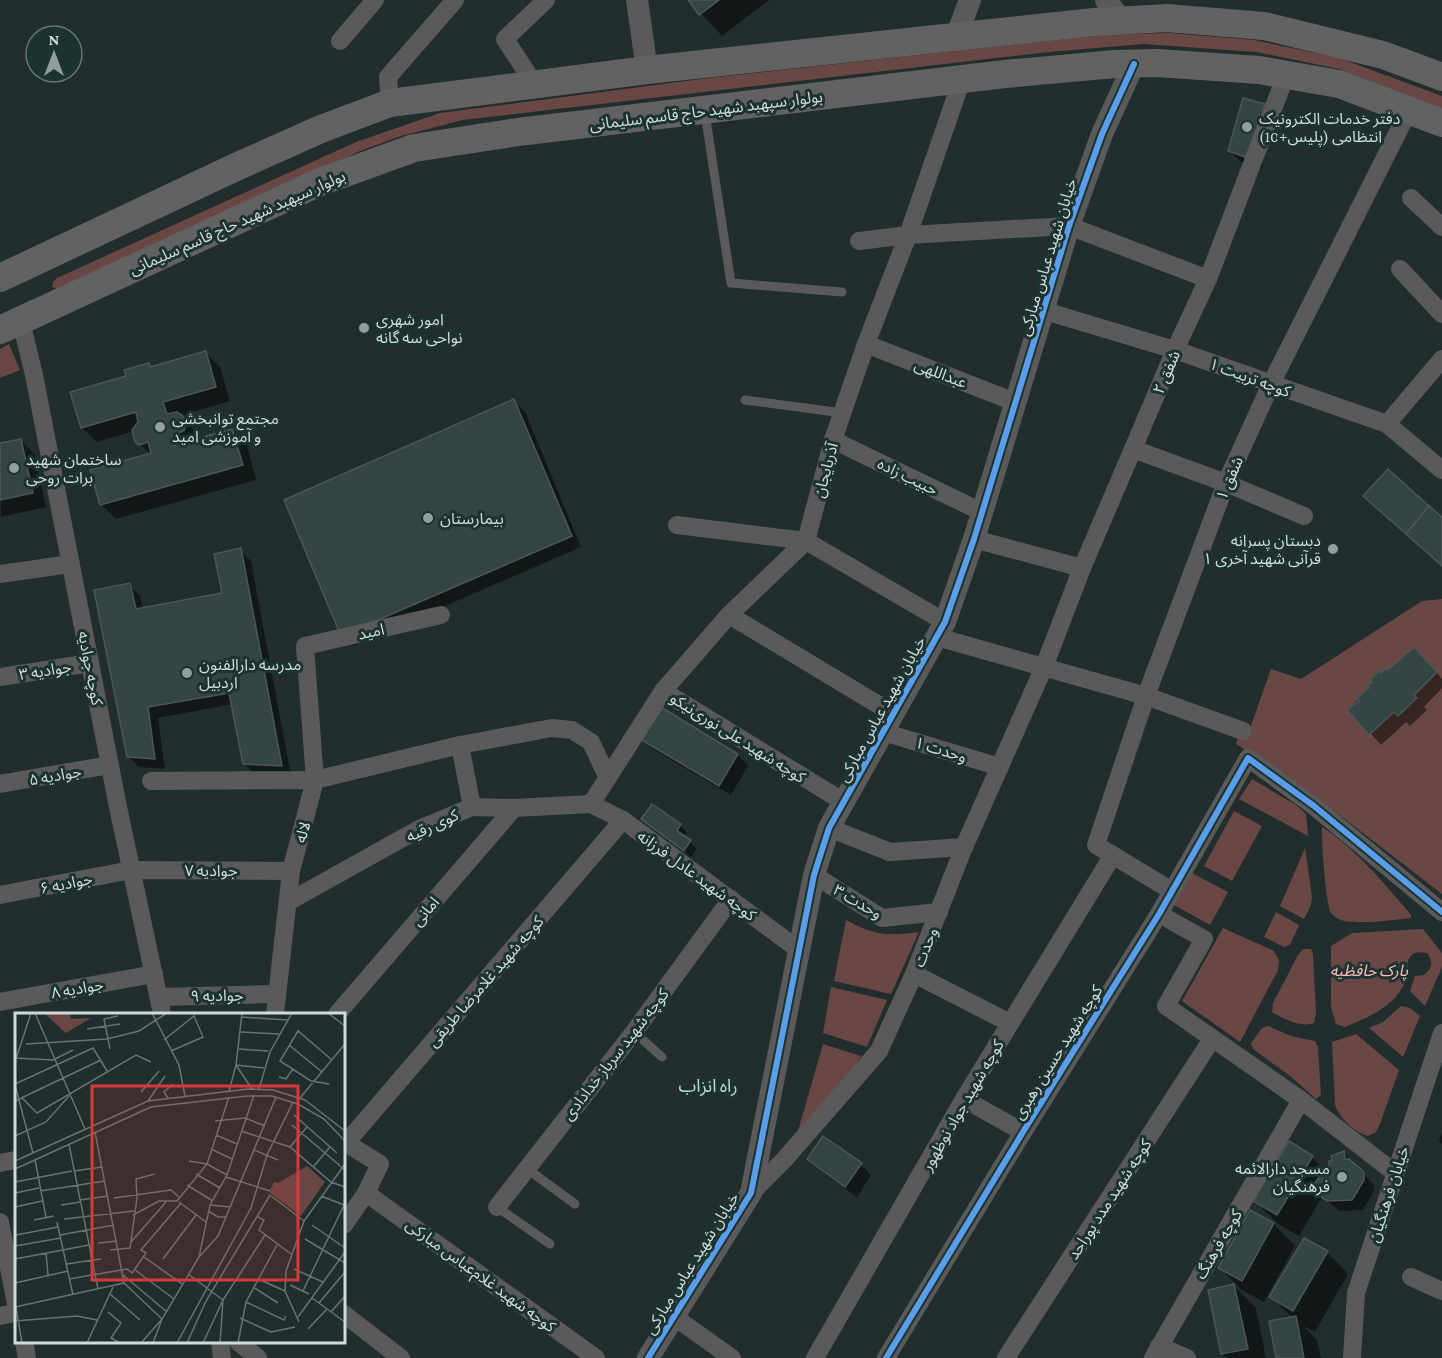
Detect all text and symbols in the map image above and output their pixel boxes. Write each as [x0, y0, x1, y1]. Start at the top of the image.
north arrow [24, 24, 84, 84]
text: N [49, 31, 60, 48]
street label: بولوار سپهبد شهید حاج قاسم سلیمانی [588, 88, 824, 137]
place label: دفتر خدمات الکترونیک انتظامی (پلیس+10) [1259, 110, 1400, 147]
marker: دفتر خدمات الکترونیک انتظامی (پلیس+10) [1240, 120, 1254, 134]
street label: بولوار سپهبد شهید حاج قاسم سلیمانی [126, 167, 350, 282]
street label: خیابان شهید عباس مبارکی [1015, 176, 1081, 338]
place label: امور شهری نواحی سه گانه [376, 311, 463, 347]
marker: امور شهری نواحی سه گانه [357, 321, 371, 335]
street label: شفق ۲ [1150, 348, 1185, 397]
street label: کوچه تربیت ۱ [1206, 355, 1293, 402]
street label: عبداللهی [912, 356, 969, 392]
place label: مجتمع توانبخشی و آموزشی امید [172, 410, 279, 446]
marker: مجتمع توانبخشی و آموزشی امید [153, 420, 167, 434]
street label: آذربایجان [810, 439, 842, 500]
place label: ساختمان شهید برات روحی [26, 451, 122, 487]
street label: شفق ۱ [1213, 454, 1248, 503]
street label: حبیب زاده [875, 455, 941, 499]
marker: ساختمان شهید برات روحی [7, 461, 21, 475]
place label: بیمارستان [440, 510, 504, 528]
marker: بیمارستان [421, 511, 435, 525]
place label: دبستان پسرانه قرآنی شهید آخری ۱ [1203, 532, 1321, 568]
marker: دبستان پسرانه قرآنی شهید آخری ۱ [1326, 542, 1340, 556]
street label: امید [356, 620, 386, 643]
street label: کوچه جوادیه [73, 630, 106, 707]
street label: خیابان شهید عباس مبارکی [834, 633, 929, 785]
place label: مدرسه دارالفنون اردبیل [199, 656, 301, 692]
street label: جوادیه ۳ [18, 658, 73, 684]
marker: مدرسه دارالفنون اردبیل [180, 666, 194, 680]
street label: کوچه شهید علی نوری‌نیکو [666, 689, 809, 788]
street label: وحدت ۱ [913, 734, 969, 766]
street label: جوادیه ۵ [27, 763, 83, 789]
street label: کوی رقیه [403, 806, 462, 846]
street label: لاله [292, 820, 313, 845]
street label: کوچه شهید عادل فرزانه [633, 827, 759, 926]
street label: جوادیه ۷ [184, 862, 238, 880]
street label: جوادیه ۶ [38, 870, 94, 898]
street label: وحدت ۳ [830, 881, 885, 923]
street label: امانی [408, 893, 443, 930]
street label: کوچه شهید غلامرضا طریقی [424, 912, 549, 1052]
street label: وحدت [910, 925, 942, 970]
park label: پارک حافظیه [1330, 962, 1408, 981]
street label: جوادیه ۸ [49, 976, 105, 1002]
street label: کوچه شهید حسین رهبری [1009, 982, 1108, 1123]
street label: کوچه شهید سرباز خدادادی [559, 985, 674, 1125]
street label: جوادیه ۹ [190, 987, 244, 1005]
inset map [15, 1013, 345, 1343]
street label: کوچه شهید جواد نوظهور [918, 1037, 1009, 1176]
district label: راه انزاب [678, 1076, 738, 1097]
street label: کوچه شهید مدد پوراحد [1064, 1136, 1157, 1264]
street label: خیابان فرهنگیان [1365, 1144, 1413, 1245]
place label: مسجد دارالائمه فرهنگیان [1235, 1160, 1330, 1196]
marker: مسجد دارالائمه فرهنگیان [1335, 1170, 1349, 1184]
street label: خیابان شهید عباس مبارکی [641, 1189, 743, 1338]
street label: کوچه فرهنگ [1192, 1206, 1247, 1283]
street label: کوچه شهید غلام‌عباس مبارکی [400, 1215, 559, 1339]

